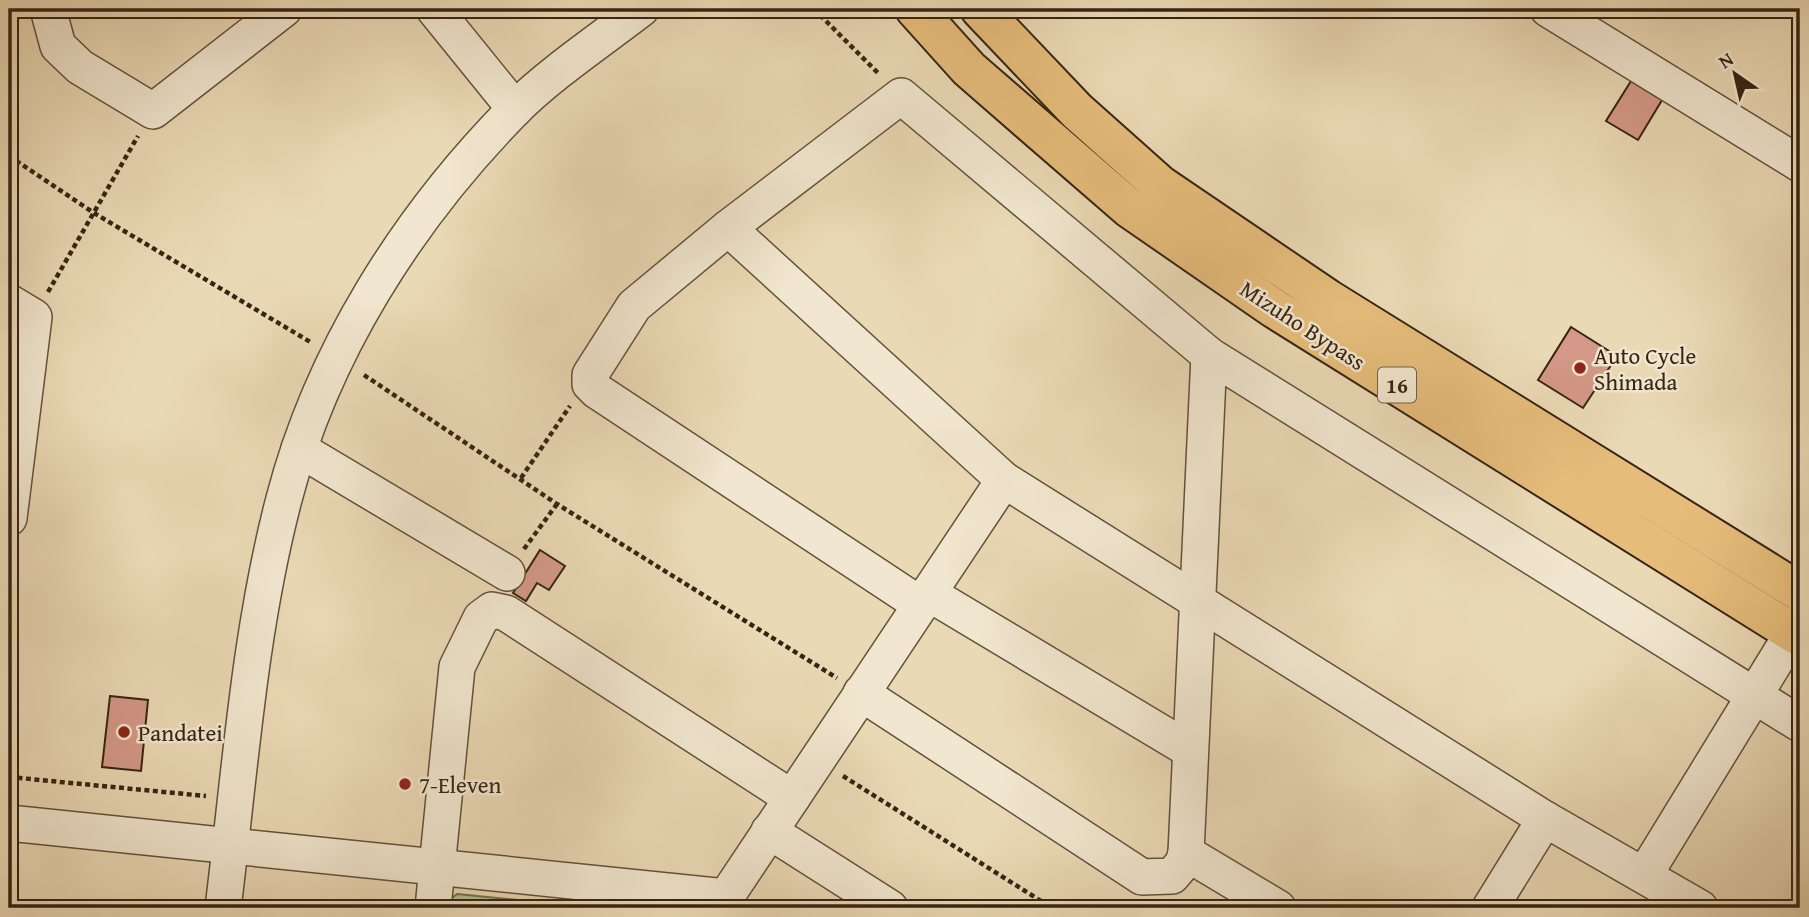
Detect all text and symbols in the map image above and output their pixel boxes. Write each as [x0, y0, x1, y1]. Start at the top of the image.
north arrow [1700, 38, 1770, 108]
text: N [1712, 45, 1739, 75]
street label: Mizuho Bypass [1234, 272, 1372, 378]
place label: Auto Cycle Shimada [1594, 339, 1696, 398]
marker: Auto Cycle Shimada [1572, 360, 1588, 376]
road number: 16 [1378, 368, 1416, 402]
place label: Pandatei [138, 716, 223, 749]
marker: Pandatei [116, 724, 132, 740]
place label: 7-Eleven [419, 768, 502, 801]
marker: 7-Eleven [397, 776, 413, 792]

